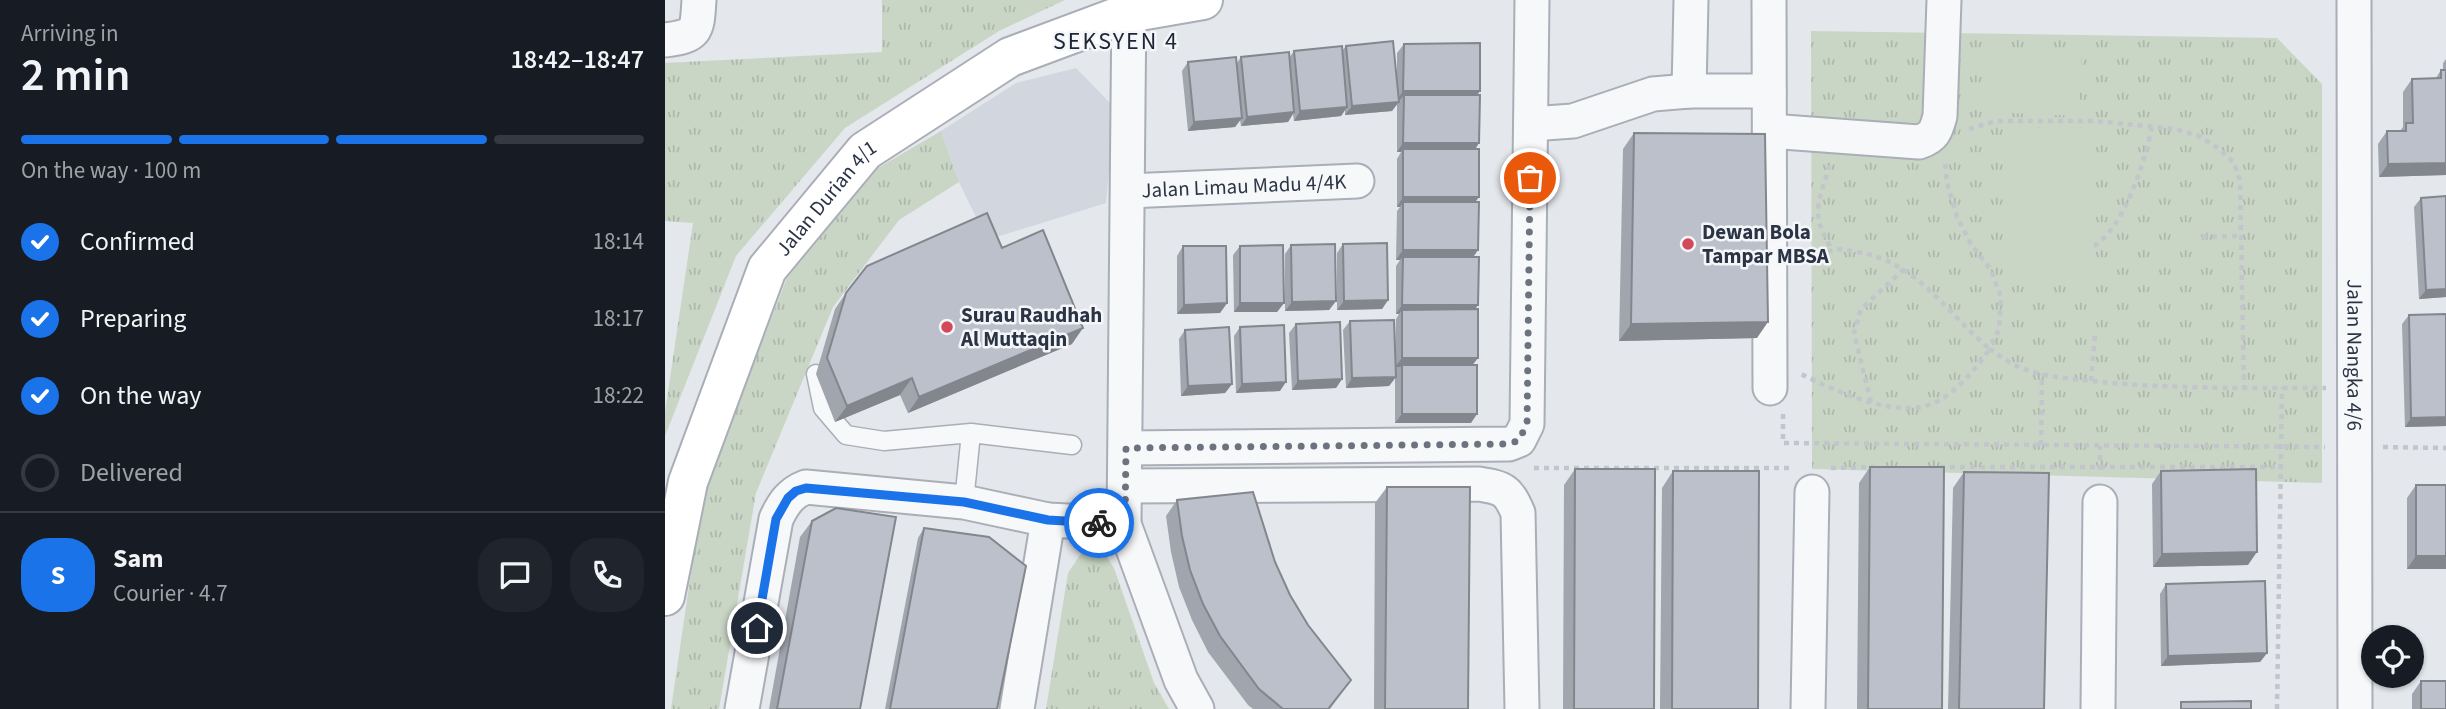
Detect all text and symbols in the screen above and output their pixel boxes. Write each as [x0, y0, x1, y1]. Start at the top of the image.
text: Arriving in [21, 17, 119, 50]
district label: SEKSYEN 4 [1053, 24, 1179, 59]
text: 18:42–18:47 [511, 41, 644, 78]
text: 2 min [21, 43, 130, 108]
street label: Jalan Durian 4/1 [769, 132, 882, 263]
pin [1500, 148, 1560, 208]
text: On the way · 100 m [21, 154, 201, 187]
icon: bag [1511, 159, 1549, 197]
street label: Jalan Limau Madu 4/4K [1141, 166, 1348, 205]
place label: Dewan Bola Tampar MBSA [1702, 217, 1830, 271]
icon: check [21, 223, 59, 261]
text: Confirmed [80, 223, 195, 260]
text: 18:14 [593, 225, 644, 258]
marker: Dewan Bola Tampar MBSA [1680, 236, 1696, 252]
street label: Jalan Nangka 4/6 [2339, 279, 2370, 431]
icon: check [21, 300, 59, 338]
text: Preparing [80, 300, 186, 337]
place label: Surau Raudhah Al Muttaqin [960, 300, 1102, 354]
text: 18:17 [593, 302, 644, 335]
marker: Surau Raudhah Al Muttaqin [939, 319, 955, 335]
icon: check [21, 377, 59, 415]
text: On the way [80, 377, 201, 414]
text: 18:22 [593, 379, 644, 412]
text: Delivered [80, 454, 183, 491]
courier [1064, 488, 1134, 558]
icon: bike [1080, 504, 1118, 542]
button: chat [478, 538, 552, 612]
button: phone [570, 538, 644, 612]
text: Sam [113, 540, 163, 577]
text: S [51, 557, 65, 594]
text: Courier · 4.7 [113, 577, 228, 610]
pin [727, 598, 787, 658]
icon: home [738, 609, 776, 647]
map controls [2361, 625, 2424, 688]
button: locate [2361, 625, 2424, 688]

